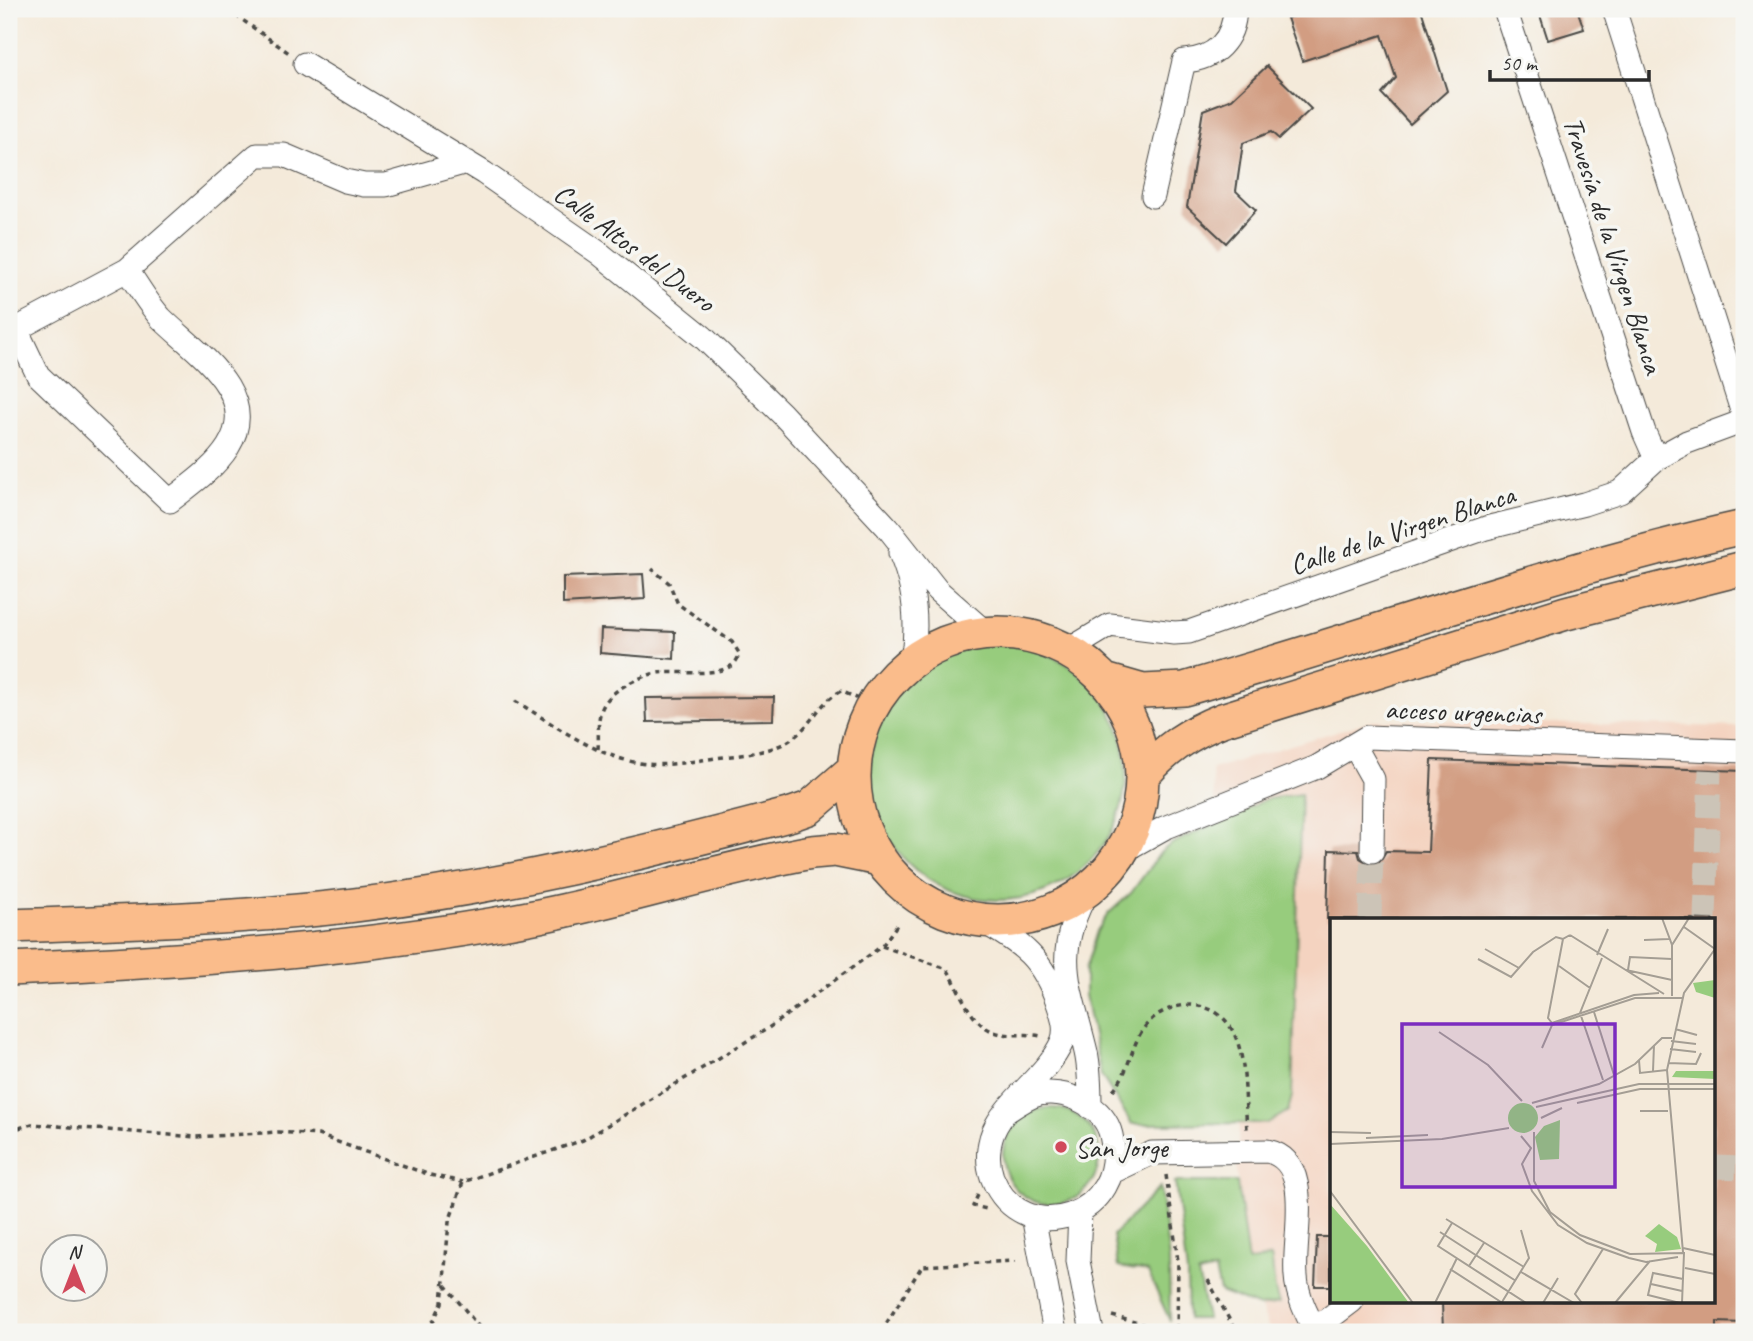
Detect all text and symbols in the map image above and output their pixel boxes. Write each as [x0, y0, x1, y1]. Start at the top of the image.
scale bar [1490, 38, 1650, 82]
text: 50 m [1501, 50, 1539, 76]
street label: Travesía de la Virgen Blanca [1556, 112, 1672, 380]
street label: Calle Altos del Duero [547, 175, 724, 321]
street label: Calle de la Virgen Blanca [1285, 476, 1521, 582]
street label: acceso urgencias [1384, 691, 1544, 732]
inset map [1330, 918, 1714, 1302]
place label: San Jorge [1075, 1130, 1169, 1165]
marker: San Jorge [1053, 1139, 1069, 1155]
north arrow [38, 1232, 108, 1302]
text: N [68, 1240, 83, 1264]

